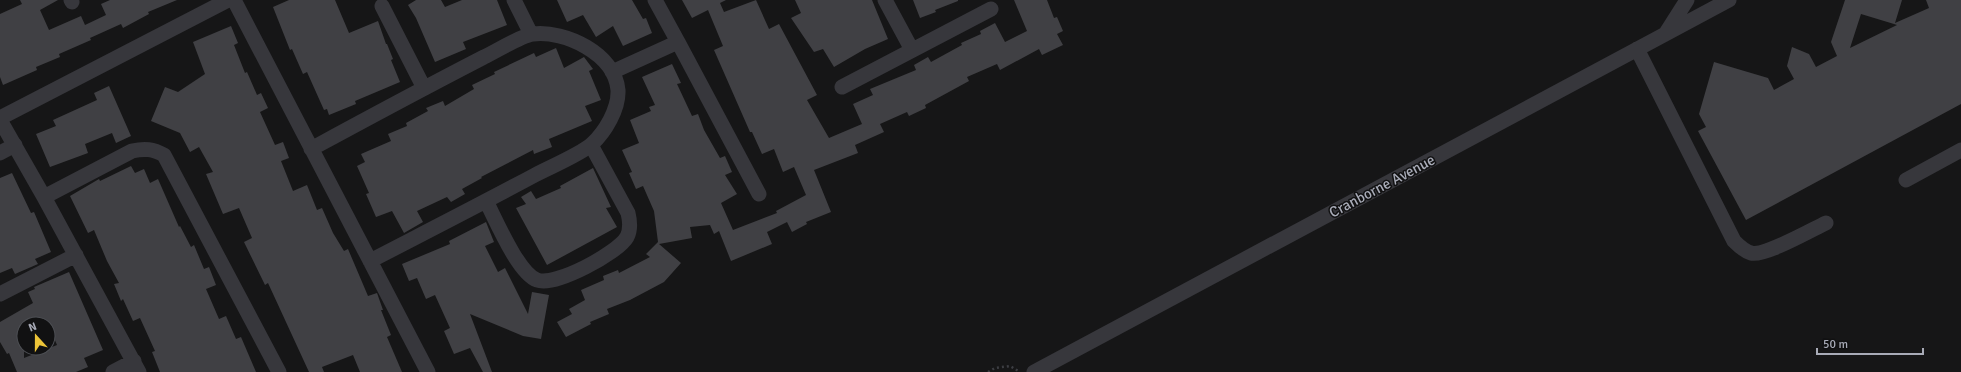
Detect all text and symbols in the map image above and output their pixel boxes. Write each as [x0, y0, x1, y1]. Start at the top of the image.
street label: Cranborne Avenue [1326, 150, 1438, 222]
north arrow [16, 316, 56, 356]
text: N [27, 320, 38, 335]
scale bar [1817, 330, 1923, 356]
text: 50 m [1823, 337, 1848, 352]

